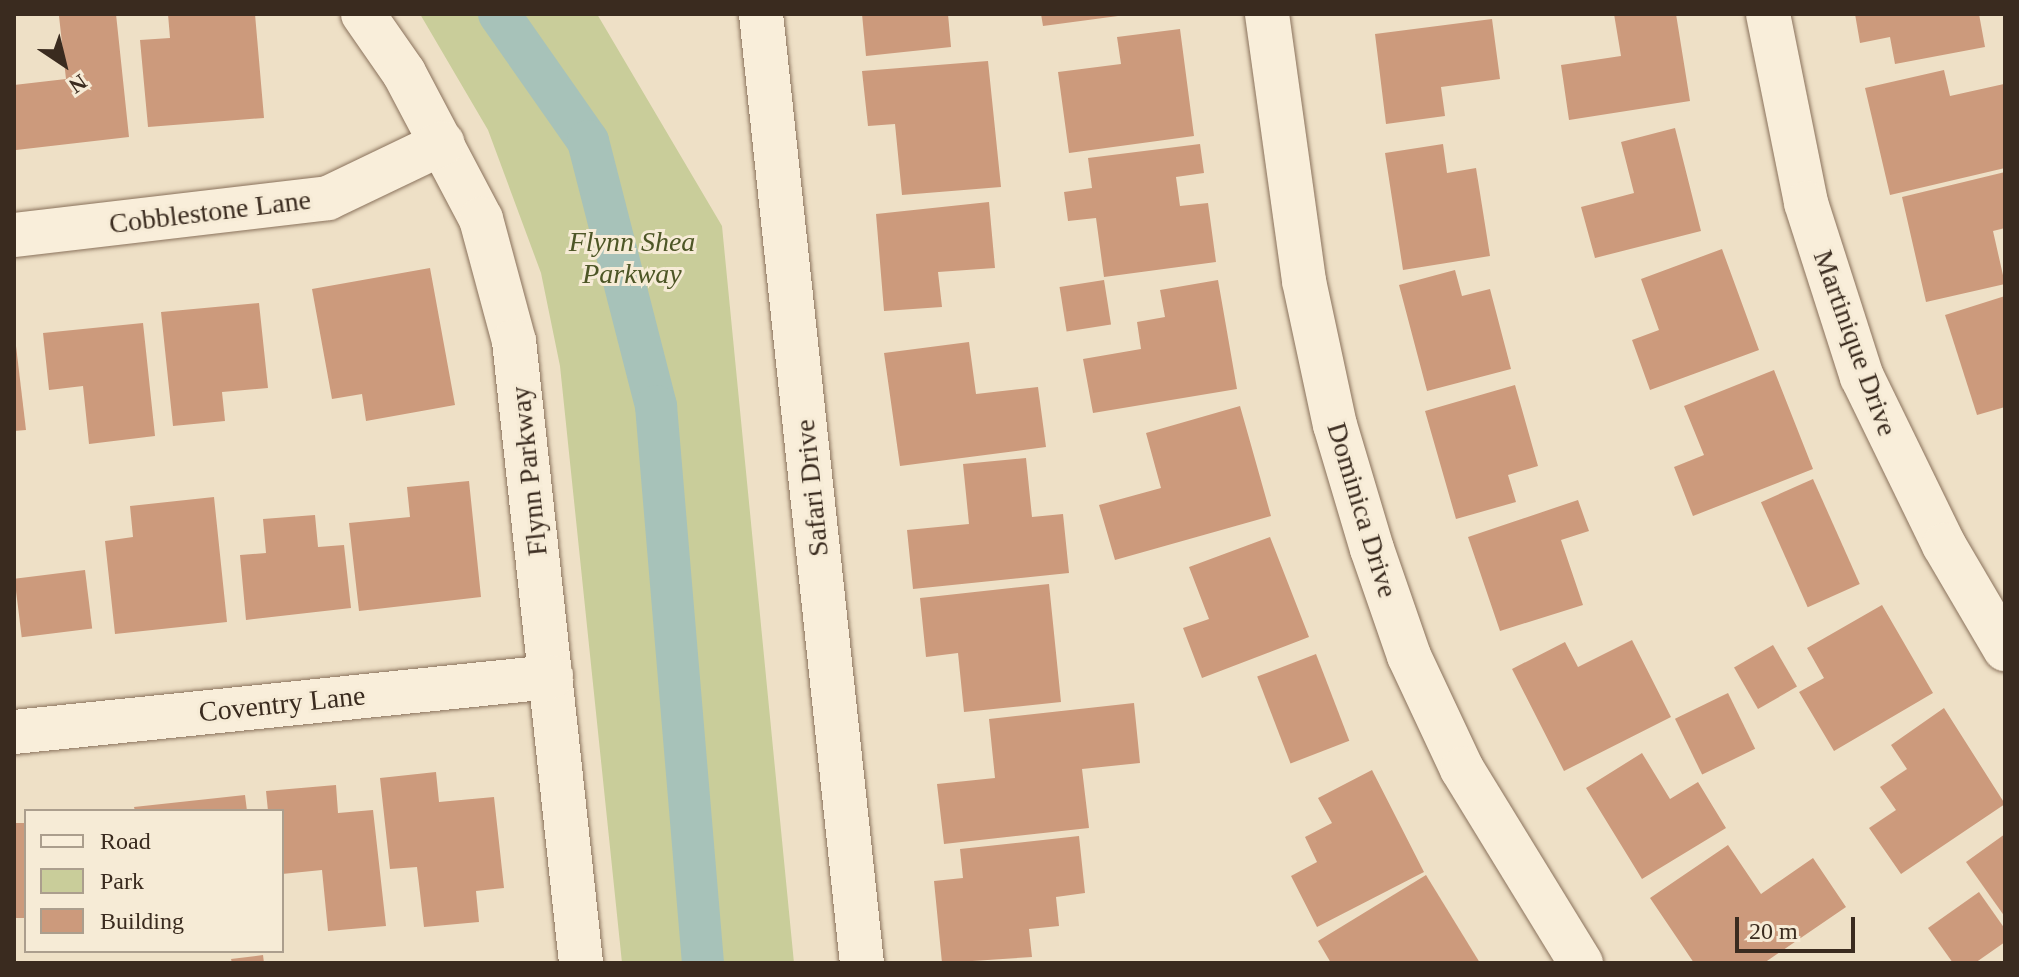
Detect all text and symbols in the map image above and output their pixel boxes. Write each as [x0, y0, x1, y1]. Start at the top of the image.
north arrow [24, 24, 104, 104]
text: N [64, 69, 92, 99]
street label: Cobblestone Lane [107, 183, 313, 241]
park label: Flynn Shea Parkway [569, 225, 695, 291]
street label: Martinique Drive [1806, 246, 1904, 440]
street label: Flynn Parkway [503, 385, 555, 557]
street label: Safari Drive [788, 418, 836, 558]
street label: Dominica Drive [1319, 418, 1405, 602]
street label: Coventry Lane [197, 679, 367, 729]
legend [24, 809, 284, 953]
text: Road [100, 828, 151, 854]
text: Park [100, 868, 144, 894]
scale bar [1739, 901, 1859, 951]
text: Building [100, 908, 184, 934]
text: 20 m [1749, 918, 1798, 944]

